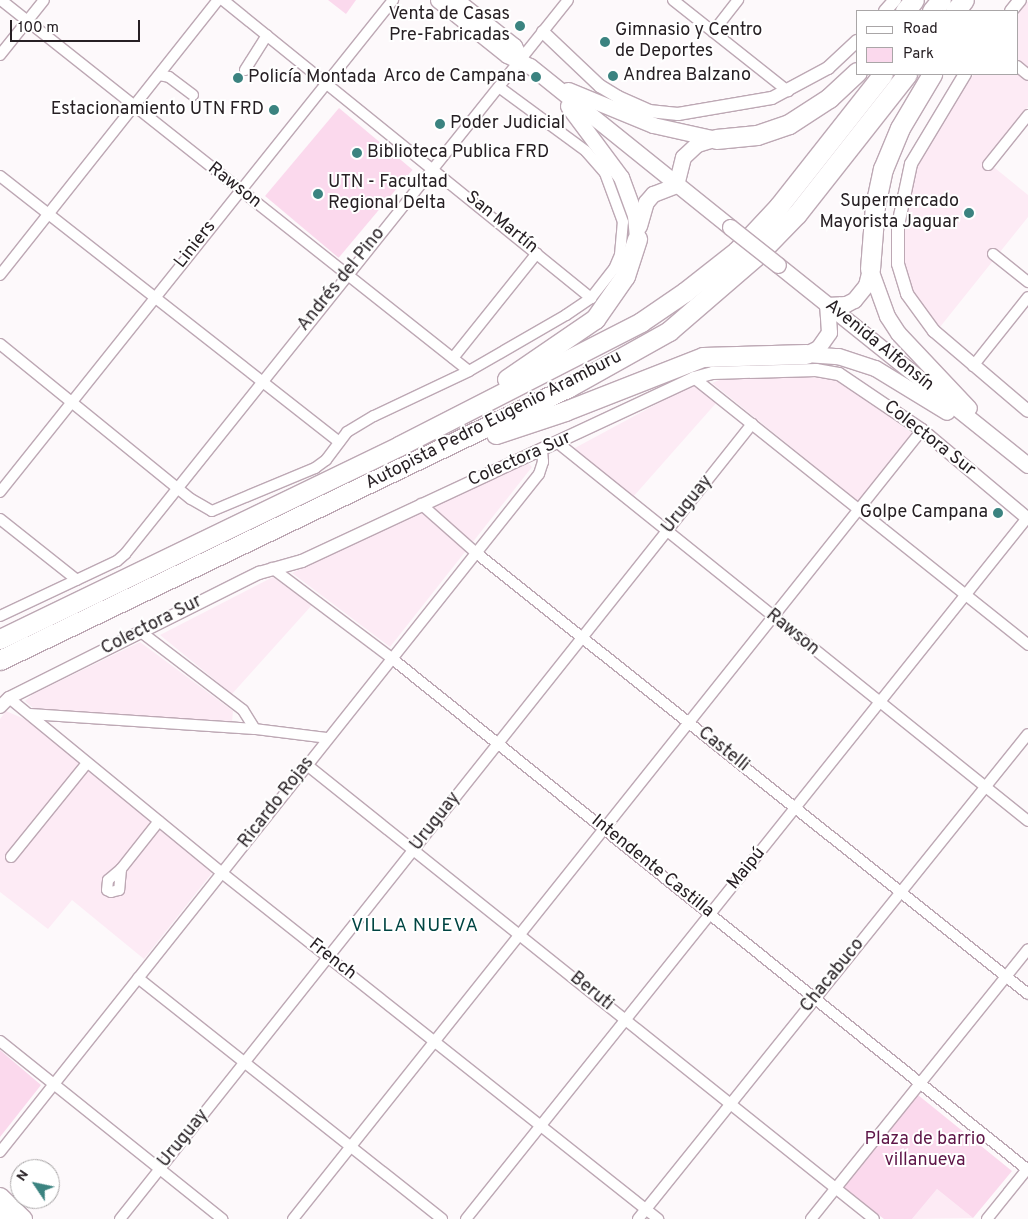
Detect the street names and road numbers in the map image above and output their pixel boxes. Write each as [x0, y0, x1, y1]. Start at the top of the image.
street label: Rawson [203, 158, 265, 214]
street label: San Martín [460, 187, 542, 259]
street label: Liniers [171, 217, 221, 273]
street label: Andrés del Pino [294, 224, 390, 336]
street label: Avenida Alfonsín [820, 295, 938, 397]
street label: Autopista Pedro Eugenio Aramburu [362, 347, 626, 495]
street label: Colectora Sur [879, 397, 979, 481]
street label: Colectora Sur [465, 428, 575, 492]
street label: Uruguay [658, 472, 718, 538]
street label: Colectora Sur [98, 591, 206, 661]
street label: Rawson [761, 605, 823, 661]
street label: Castelli [693, 723, 753, 777]
street label: Ricardo Rojas [235, 753, 319, 853]
street label: Uruguay [406, 788, 466, 856]
street label: Intendente Castilla [586, 811, 718, 923]
street label: Maipú [723, 843, 771, 895]
street label: French [304, 935, 360, 985]
street label: Chacabuco [797, 935, 869, 1017]
street label: Beruti [565, 968, 617, 1016]
street label: Uruguay [154, 1106, 214, 1172]

